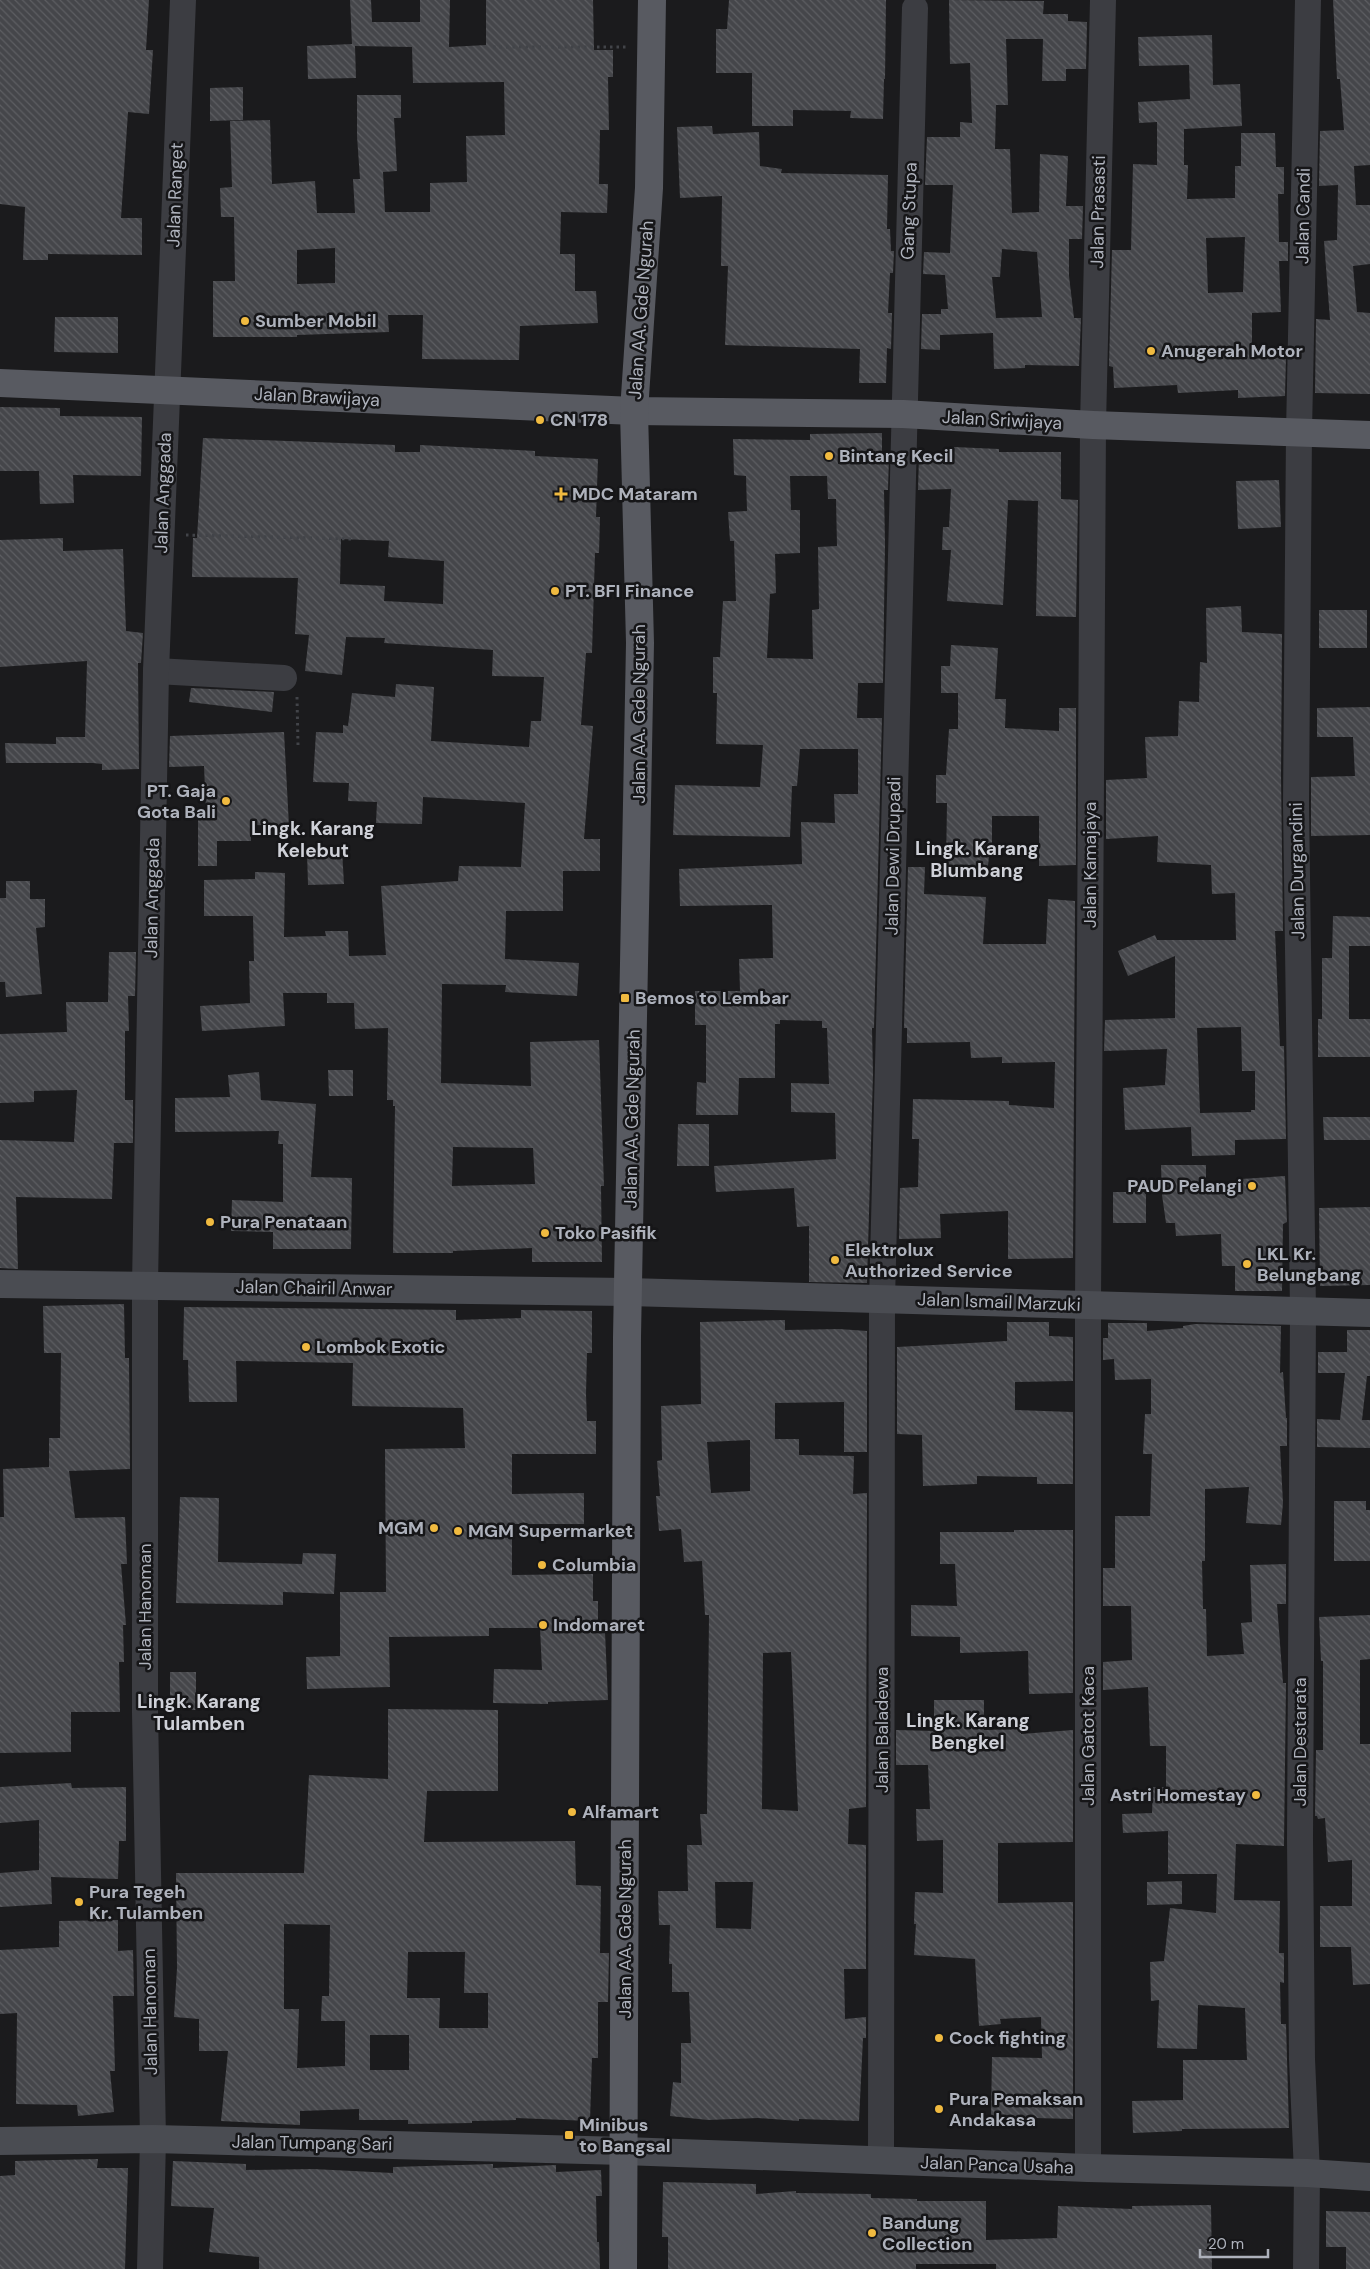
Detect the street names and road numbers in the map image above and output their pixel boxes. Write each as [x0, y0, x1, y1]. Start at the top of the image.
street label: Jalan Ranget [161, 142, 189, 248]
street label: Jalan Prasasti [1085, 155, 1111, 269]
street label: Gang Stupa [895, 162, 923, 260]
street label: Jalan Candi [1290, 168, 1316, 264]
street label: Jalan AA. Gde Ngurah [623, 220, 659, 400]
street label: Jalan Brawijaya [253, 382, 381, 412]
street label: Jalan Sriwijaya [941, 405, 1063, 435]
street label: Jalan Anggada [149, 432, 177, 554]
street label: Jalan AA. Gde Ngurah [627, 624, 651, 804]
street label: Jalan Dewi Drupadi [880, 776, 906, 936]
street label: Jalan Kamajaya [1078, 802, 1102, 928]
street label: Jalan Durgandini [1284, 802, 1310, 940]
street label: Jalan Anggada [139, 837, 165, 959]
street label: Jalan AA. Gde Ngurah [618, 1029, 646, 1209]
street label: Jalan Chairil Anwar [235, 1275, 393, 1301]
street label: Jalan Ismail Marzuki [917, 1287, 1081, 1317]
street label: Jalan Hanoman [133, 1544, 157, 1670]
street label: Jalan Gatot Kaca [1076, 1666, 1100, 1806]
street label: Jalan Baladewa [870, 1667, 894, 1793]
street label: Jalan Destarata [1288, 1678, 1312, 1806]
street label: Jalan AA. Gde Ngurah [613, 1839, 637, 2019]
street label: Jalan Hanoman [137, 1948, 163, 2076]
street label: Jalan Tumpang Sari [231, 2130, 393, 2156]
street label: Jalan Panca Usaha [920, 2150, 1074, 2180]

